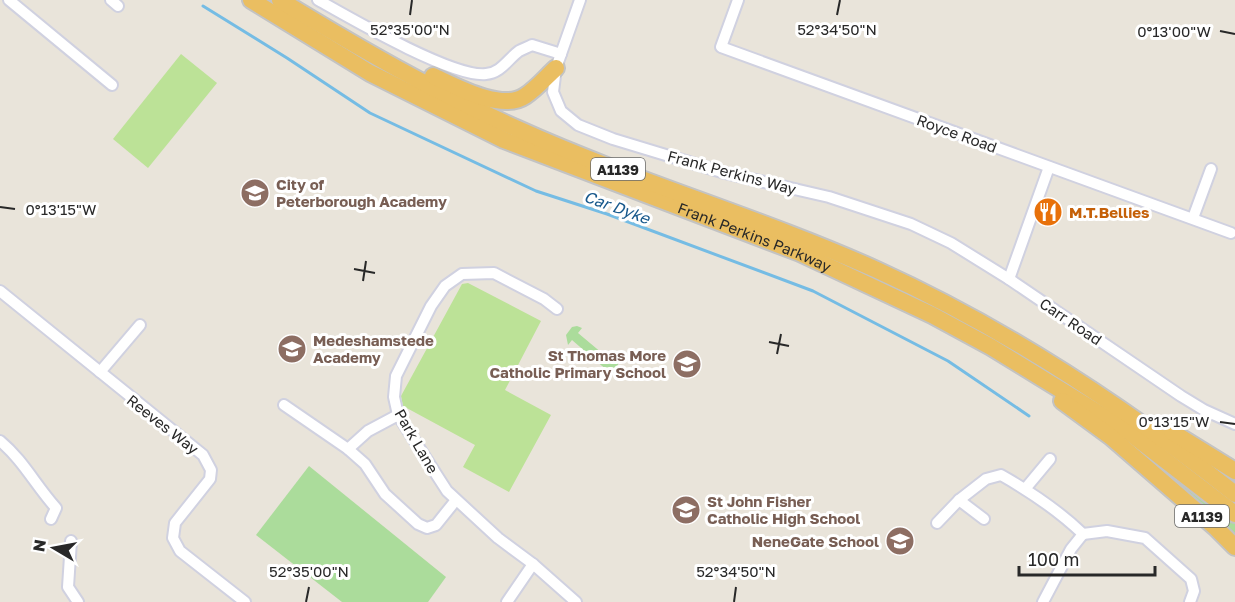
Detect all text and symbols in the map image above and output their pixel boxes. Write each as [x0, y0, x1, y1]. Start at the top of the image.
text: 52°35'00"N [370, 20, 450, 38]
text: 52°34'50"N [797, 20, 877, 38]
text: 0°13'00"W [1137, 22, 1211, 40]
street label: Royce Road [914, 110, 1000, 156]
street label: Frank Perkins Way [666, 146, 799, 198]
road number: A1139 [591, 158, 645, 180]
place label: City of Peterborough Academy [276, 175, 447, 210]
school or university icon: City of Peterborough Academy [239, 177, 271, 209]
water label: Car Dyke [581, 186, 654, 229]
restaurant icon: M.T.Bellies [1032, 196, 1064, 228]
street label: Frank Perkins Parkway [675, 198, 835, 276]
text: 0°13'15"W [25, 200, 97, 218]
place label: M.T.Bellies [1069, 203, 1150, 221]
street label: Carr Road [1037, 294, 1105, 348]
place label: Medeshamstede Academy [313, 331, 434, 366]
school or university icon: Medeshamstede Academy [276, 333, 308, 365]
place label: St Thomas More Catholic Primary School [489, 346, 666, 381]
school or university icon: St Thomas More Catholic Primary School [671, 348, 703, 380]
street label: Reeves Way [124, 390, 203, 458]
street label: Park Lane [391, 406, 443, 477]
text: 0°13'15"W [1138, 412, 1210, 430]
place label: St John Fisher Catholic High School [707, 492, 860, 527]
school or university icon: St John Fisher Catholic High School [670, 494, 702, 526]
road number: A1139 [1175, 505, 1229, 527]
north arrow [24, 518, 84, 578]
school or university icon: NeneGate School [884, 525, 916, 557]
place label: NeneGate School [752, 532, 879, 550]
text: N [28, 538, 50, 553]
scale bar [1019, 539, 1156, 577]
text: 100 m [1028, 548, 1079, 570]
text: 52°35'00"N [269, 562, 349, 580]
text: 52°34'50"N [696, 562, 776, 580]

